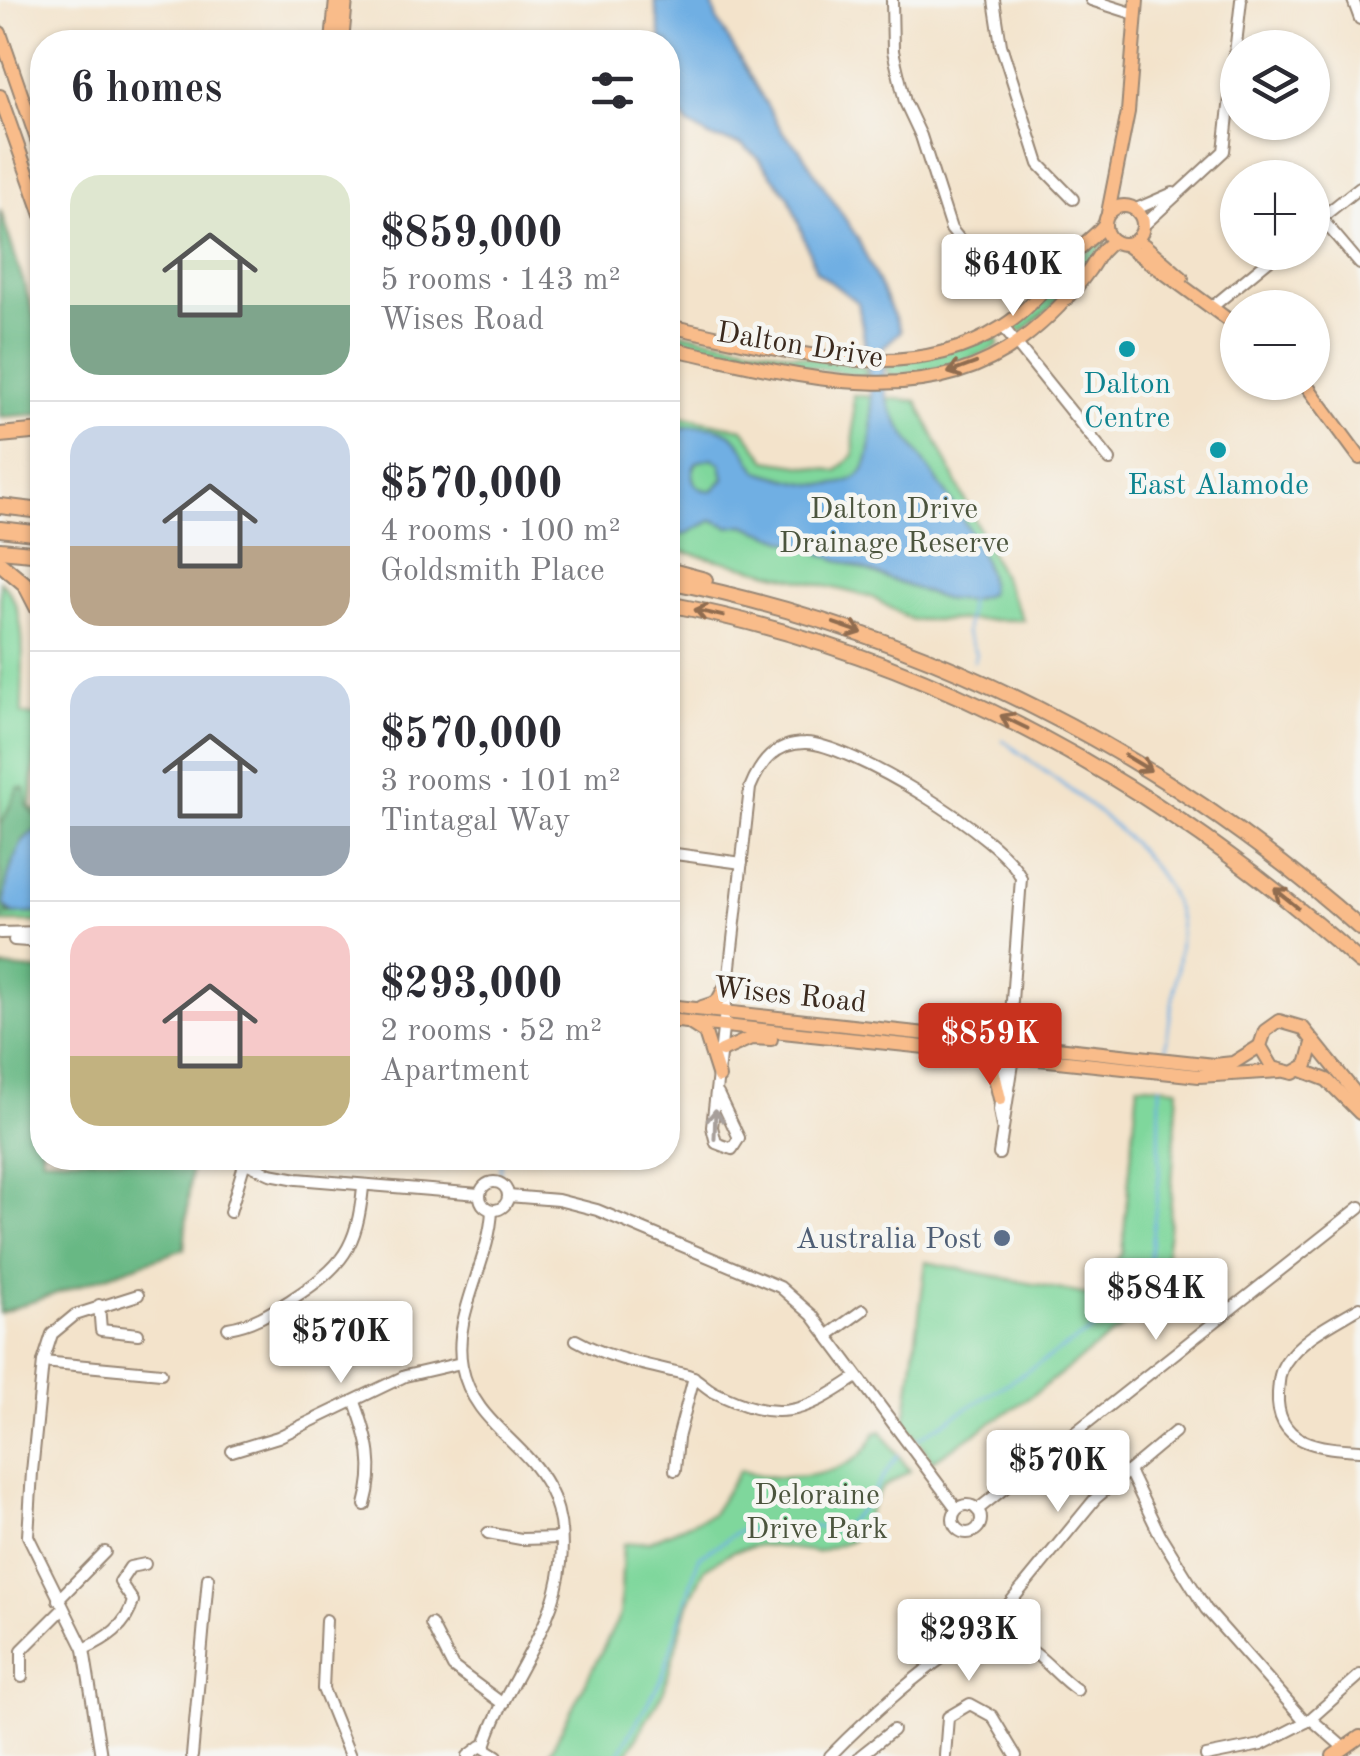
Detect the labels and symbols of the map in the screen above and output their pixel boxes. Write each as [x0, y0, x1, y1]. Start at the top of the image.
pin: $640K [943, 234, 1083, 319]
street label: Dalton Drive [714, 318, 885, 374]
marker: Dalton Centre [1116, 338, 1138, 360]
one-way arrow [947, 360, 978, 378]
place label: Dalton Centre [1083, 370, 1171, 434]
marker: East Alamode [1207, 439, 1229, 461]
place label: East Alamode [1127, 471, 1309, 501]
park label: Dalton Drive Drainage Reserve [779, 495, 1009, 559]
one-way arrow [694, 603, 726, 621]
one-way arrow [832, 621, 864, 639]
one-way arrow [1000, 711, 1030, 730]
one-way arrow [1124, 753, 1152, 774]
one-way arrow [1274, 887, 1300, 909]
street label: Wises Road [712, 973, 868, 1019]
pin: $859K [920, 1003, 1060, 1088]
one-way arrow [706, 1108, 725, 1141]
place label: Australia Post [796, 1225, 982, 1255]
marker: Australia Post [991, 1227, 1013, 1249]
pin: $584K [1086, 1258, 1226, 1343]
pin: $570K [271, 1301, 411, 1386]
pin: $570K [988, 1430, 1128, 1515]
park label: Deloraine Drive Park [746, 1481, 888, 1545]
pin: $293K [899, 1599, 1039, 1684]

